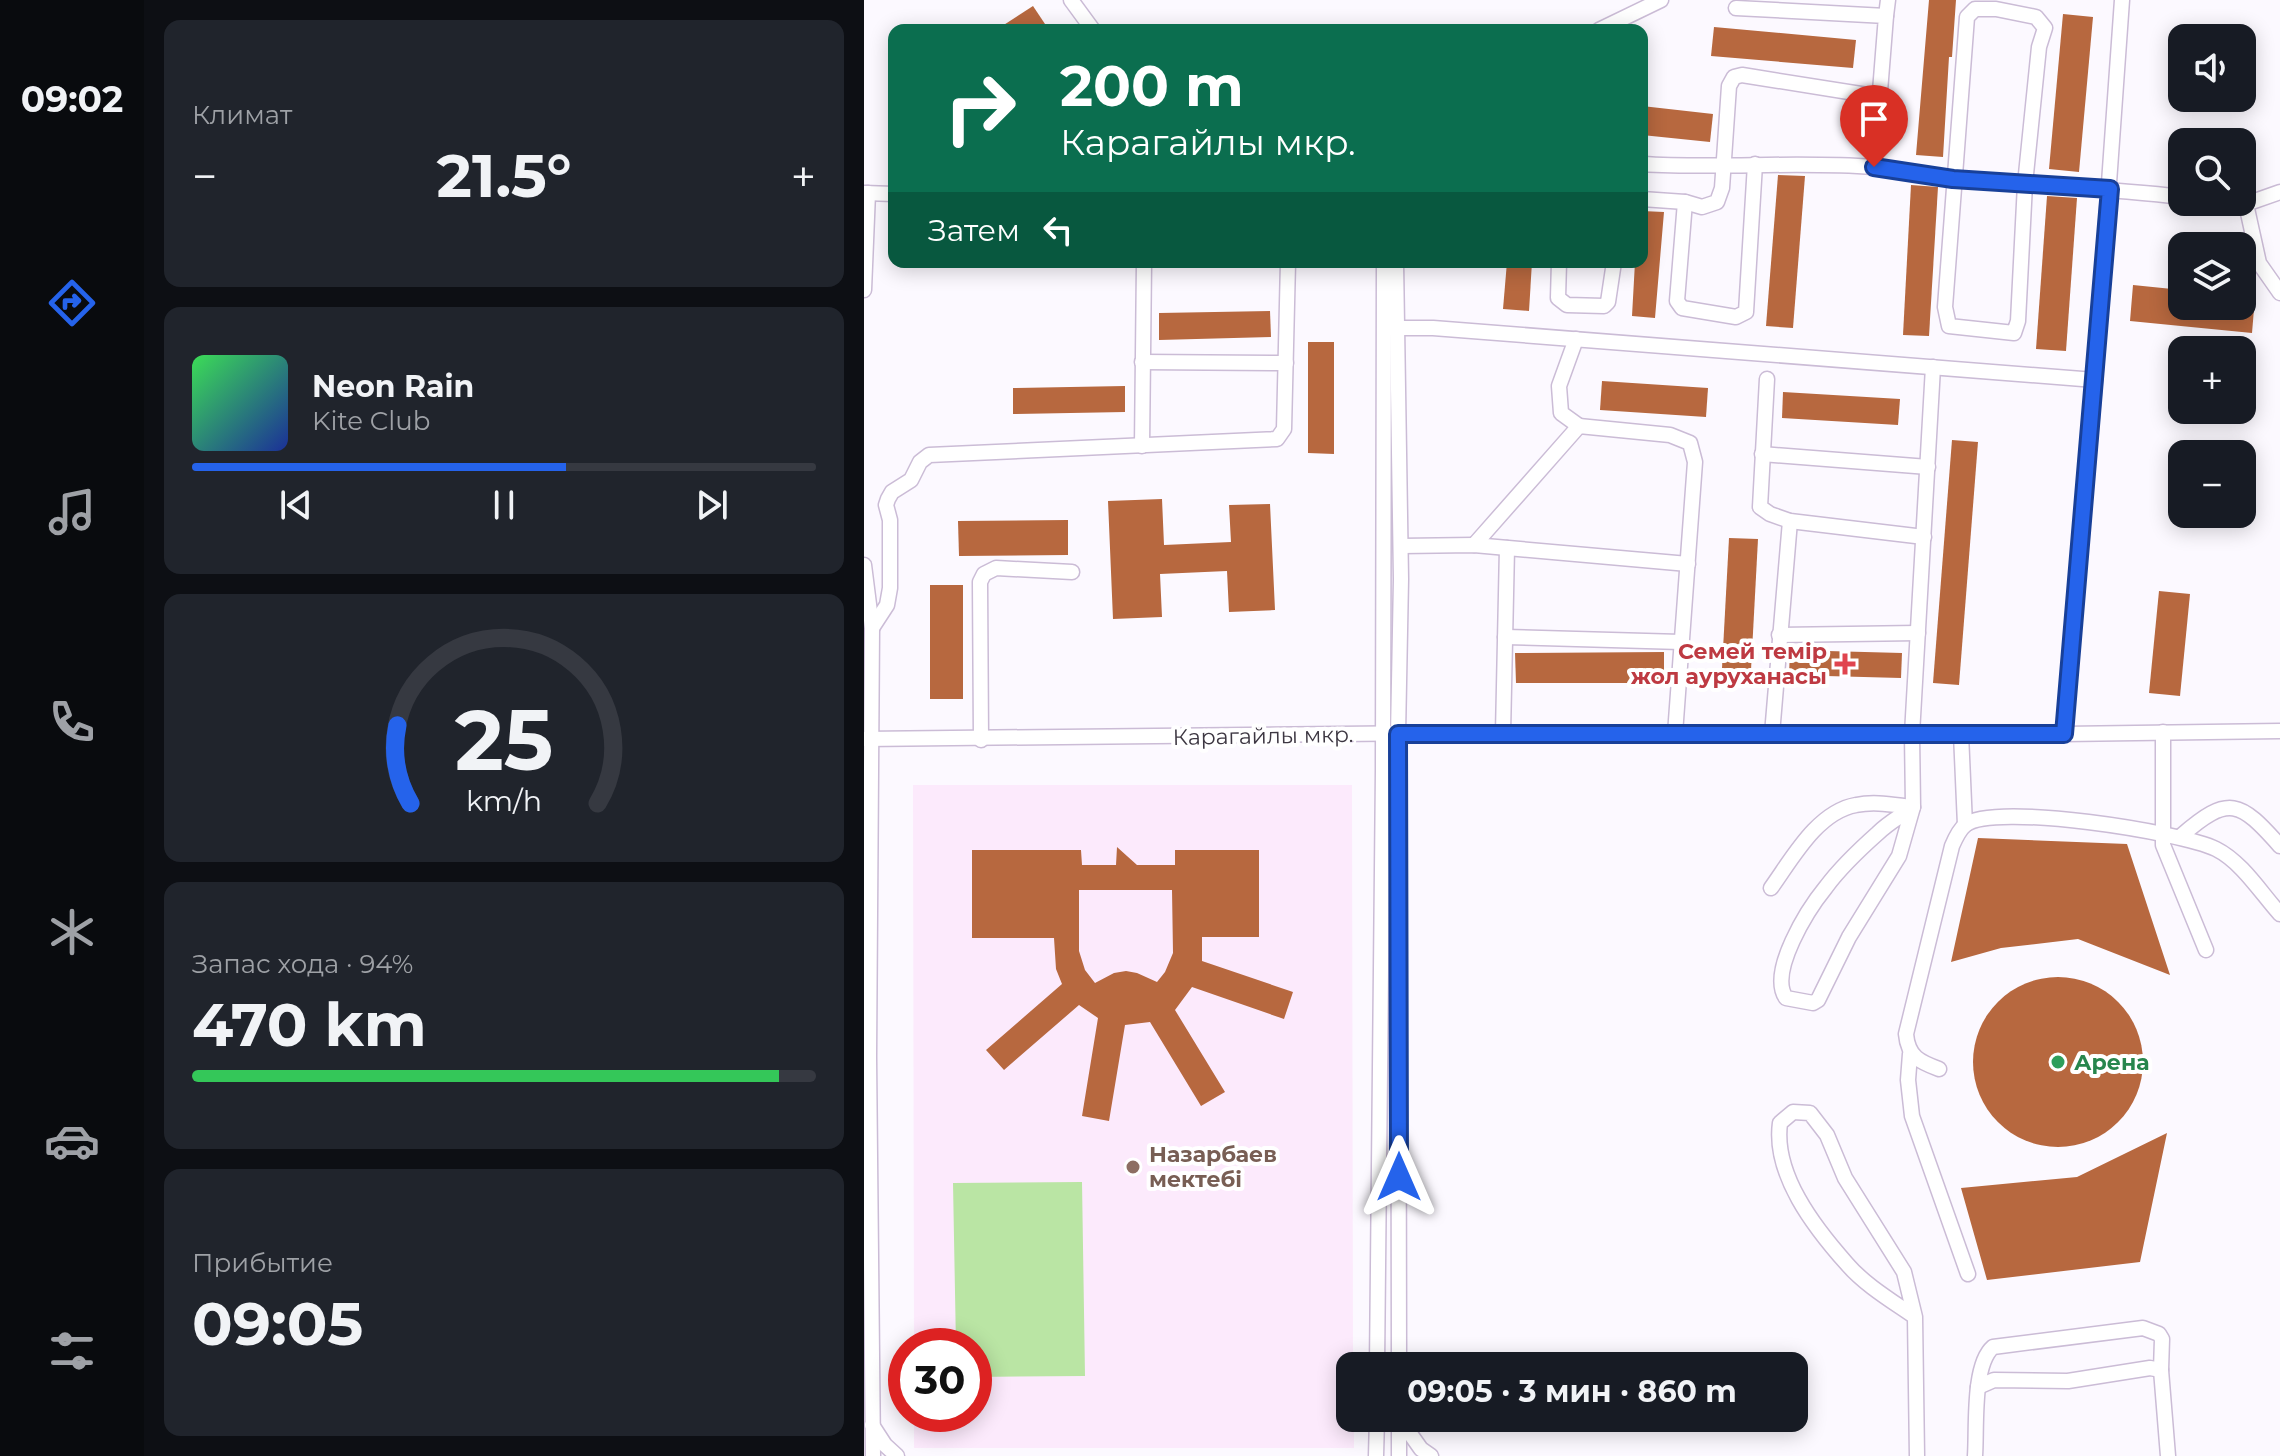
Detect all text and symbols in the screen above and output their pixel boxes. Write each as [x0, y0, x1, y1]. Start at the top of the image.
map controls [2168, 24, 2256, 528]
button: sound [2168, 24, 2256, 112]
text: 200 m [1060, 52, 1244, 120]
icon: right [928, 56, 1032, 160]
text: 09:02 [21, 77, 123, 121]
pin [1840, 85, 1908, 167]
icon: arrive [1852, 97, 1896, 141]
text: Климат [192, 99, 292, 131]
text: Карагайлы мкр. [1060, 120, 1356, 164]
button: search [2168, 128, 2256, 216]
text: 21.5° [436, 139, 572, 212]
text: − [192, 149, 217, 203]
text: + [791, 149, 816, 203]
icon: left [1036, 208, 1080, 252]
text: Затем [928, 212, 1020, 249]
button: layers [2168, 232, 2256, 320]
icon: directions [44, 275, 100, 331]
button: + [2168, 336, 2256, 424]
text: Neon Rain [312, 368, 474, 405]
text: Kite Club [312, 405, 430, 437]
button: − [2168, 440, 2256, 528]
icon: previous [274, 483, 318, 527]
icon: pause [482, 483, 526, 527]
icon: next [690, 483, 734, 527]
icon: music [44, 484, 100, 540]
place label: Семей темір жол ауруханасы [1631, 638, 1827, 690]
marker: Семей темір жол ауруханасы [1834, 653, 1856, 675]
text: 25 [455, 689, 553, 791]
icon: phone [44, 694, 100, 750]
street label: Карагайлы мкр. [1172, 721, 1354, 751]
text: km/h [466, 783, 542, 818]
icon: climate [44, 904, 100, 960]
text: Запас хода · 94% [192, 948, 413, 980]
text: 470 km [192, 988, 427, 1061]
place label: Арена [2074, 1049, 2150, 1076]
marker: Арена [2049, 1053, 2067, 1071]
icon: car [44, 1113, 100, 1169]
position arrow [1357, 1135, 1441, 1219]
place label: Назарбаев мектебі [1149, 1141, 1277, 1193]
marker: Назарбаев мектебі [1124, 1158, 1142, 1176]
text: Прибытие [192, 1247, 333, 1279]
text: 09:05 [192, 1287, 363, 1360]
icon: filters [44, 1323, 100, 1379]
speed limit sign: 30 [888, 1328, 992, 1432]
text: 09:05 · 3 мин · 860 m [1407, 1373, 1737, 1410]

